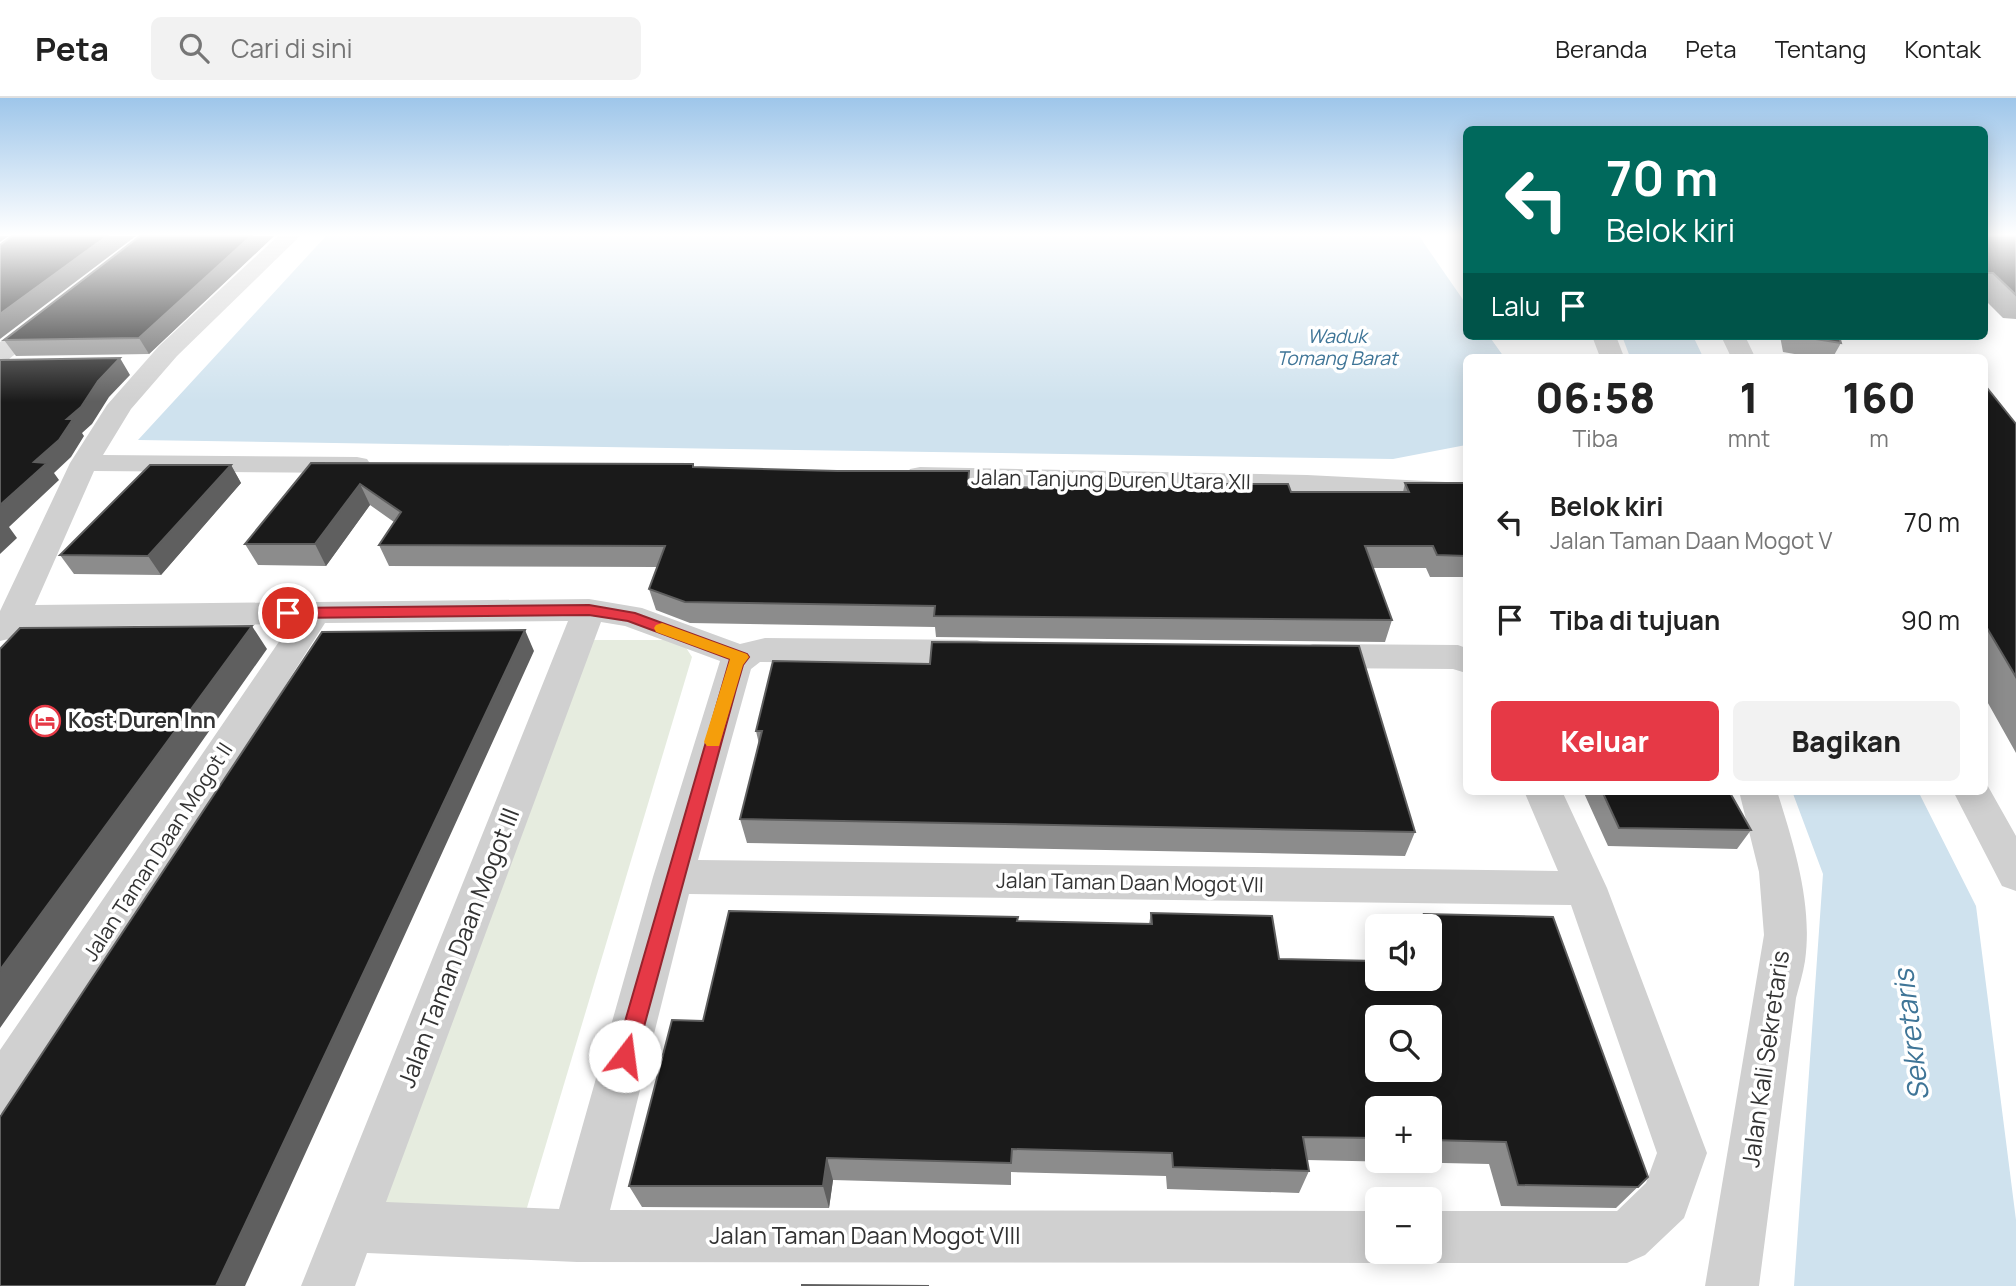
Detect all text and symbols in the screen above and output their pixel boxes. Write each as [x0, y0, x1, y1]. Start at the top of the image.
search box [151, 17, 641, 80]
text: Peta [35, 26, 109, 71]
icon: search [175, 29, 213, 67]
text: Cari di sini [231, 30, 353, 66]
text: Beranda [1555, 32, 1647, 65]
text: Peta [1685, 32, 1737, 65]
text: Tentang [1775, 32, 1866, 65]
text: Kontak [1904, 32, 1981, 65]
text: 70 m [1606, 144, 1718, 211]
icon: left [1491, 154, 1582, 245]
text: Belok kiri [1606, 208, 1735, 252]
icon: arrive [1554, 287, 1592, 325]
text: Lalu [1491, 288, 1540, 324]
water label: Waduk Tomang Barat [1277, 323, 1400, 371]
text: 06:58 [1535, 368, 1656, 426]
text: 1 [1739, 368, 1758, 426]
text: 160 [1842, 368, 1916, 426]
text: Tiba [1573, 422, 1618, 454]
text: mnt [1728, 422, 1770, 454]
text: m [1869, 422, 1889, 454]
street label: Jalan Tanjung Duren Utara XII [971, 463, 1251, 495]
text: Belok kiri [1550, 488, 1664, 524]
icon: left [1491, 503, 1529, 541]
text: 70 m [1904, 504, 1960, 540]
text: Jalan Taman Daan Mogot V [1550, 524, 1832, 556]
pin [258, 583, 318, 643]
icon: arrive [269, 594, 307, 632]
icon: arrive [1491, 601, 1529, 639]
text: Tiba di tujuan [1550, 602, 1720, 638]
text: 90 m [1901, 602, 1960, 638]
button: Keluar [1491, 701, 1719, 781]
button: Bagikan [1733, 701, 1960, 781]
hotel icon: Kost Duren Inn [28, 704, 62, 738]
place label: Kost Duren Inn [68, 706, 216, 734]
street label: Jalan Taman Daan Mogot II [76, 737, 238, 966]
street label: Jalan Taman Daan Mogot III [389, 803, 526, 1092]
street label: Jalan Taman Daan Mogot VII [996, 866, 1264, 898]
map controls [1365, 914, 1442, 1264]
button: sound [1365, 914, 1442, 991]
street label: Jalan Kali Sekretaris [1733, 948, 1796, 1170]
water label: Sekretaris [1883, 965, 1937, 1103]
button: search [1365, 1005, 1442, 1082]
position arrow [588, 1019, 662, 1093]
button: + [1365, 1096, 1442, 1173]
button: − [1365, 1187, 1442, 1264]
street label: Jalan Taman Daan Mogot VIII [709, 1218, 1021, 1251]

